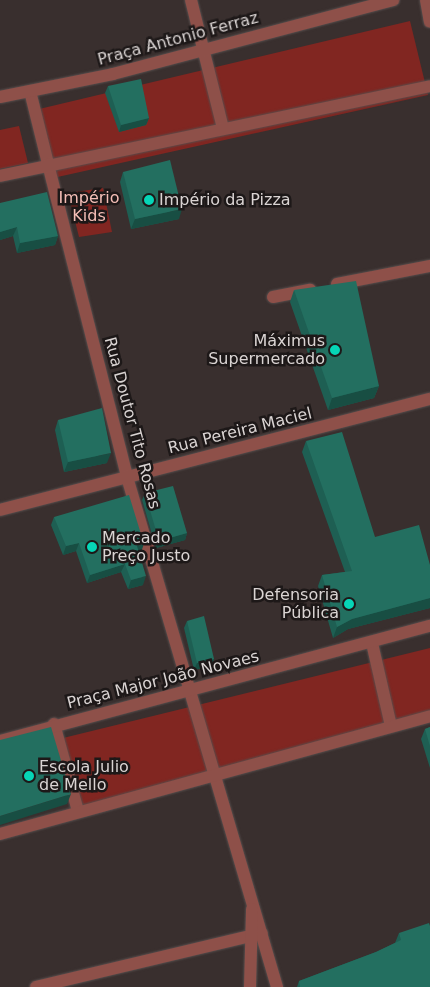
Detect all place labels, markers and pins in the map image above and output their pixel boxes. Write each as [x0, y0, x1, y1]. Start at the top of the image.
place label: Império da Pizza [159, 190, 291, 210]
marker: Império da Pizza [143, 194, 155, 206]
place label: Máximus Supermercado [208, 331, 325, 369]
marker: Máximus Supermercado [329, 344, 341, 356]
place label: Mercado Preço Justo [102, 528, 190, 566]
marker: Mercado Preço Justo [86, 541, 98, 553]
place label: Defensoria Pública [252, 585, 339, 623]
marker: Defensoria Pública [343, 598, 355, 610]
place label: Escola Julio de Mello [39, 757, 129, 795]
marker: Escola Julio de Mello [23, 770, 35, 782]

